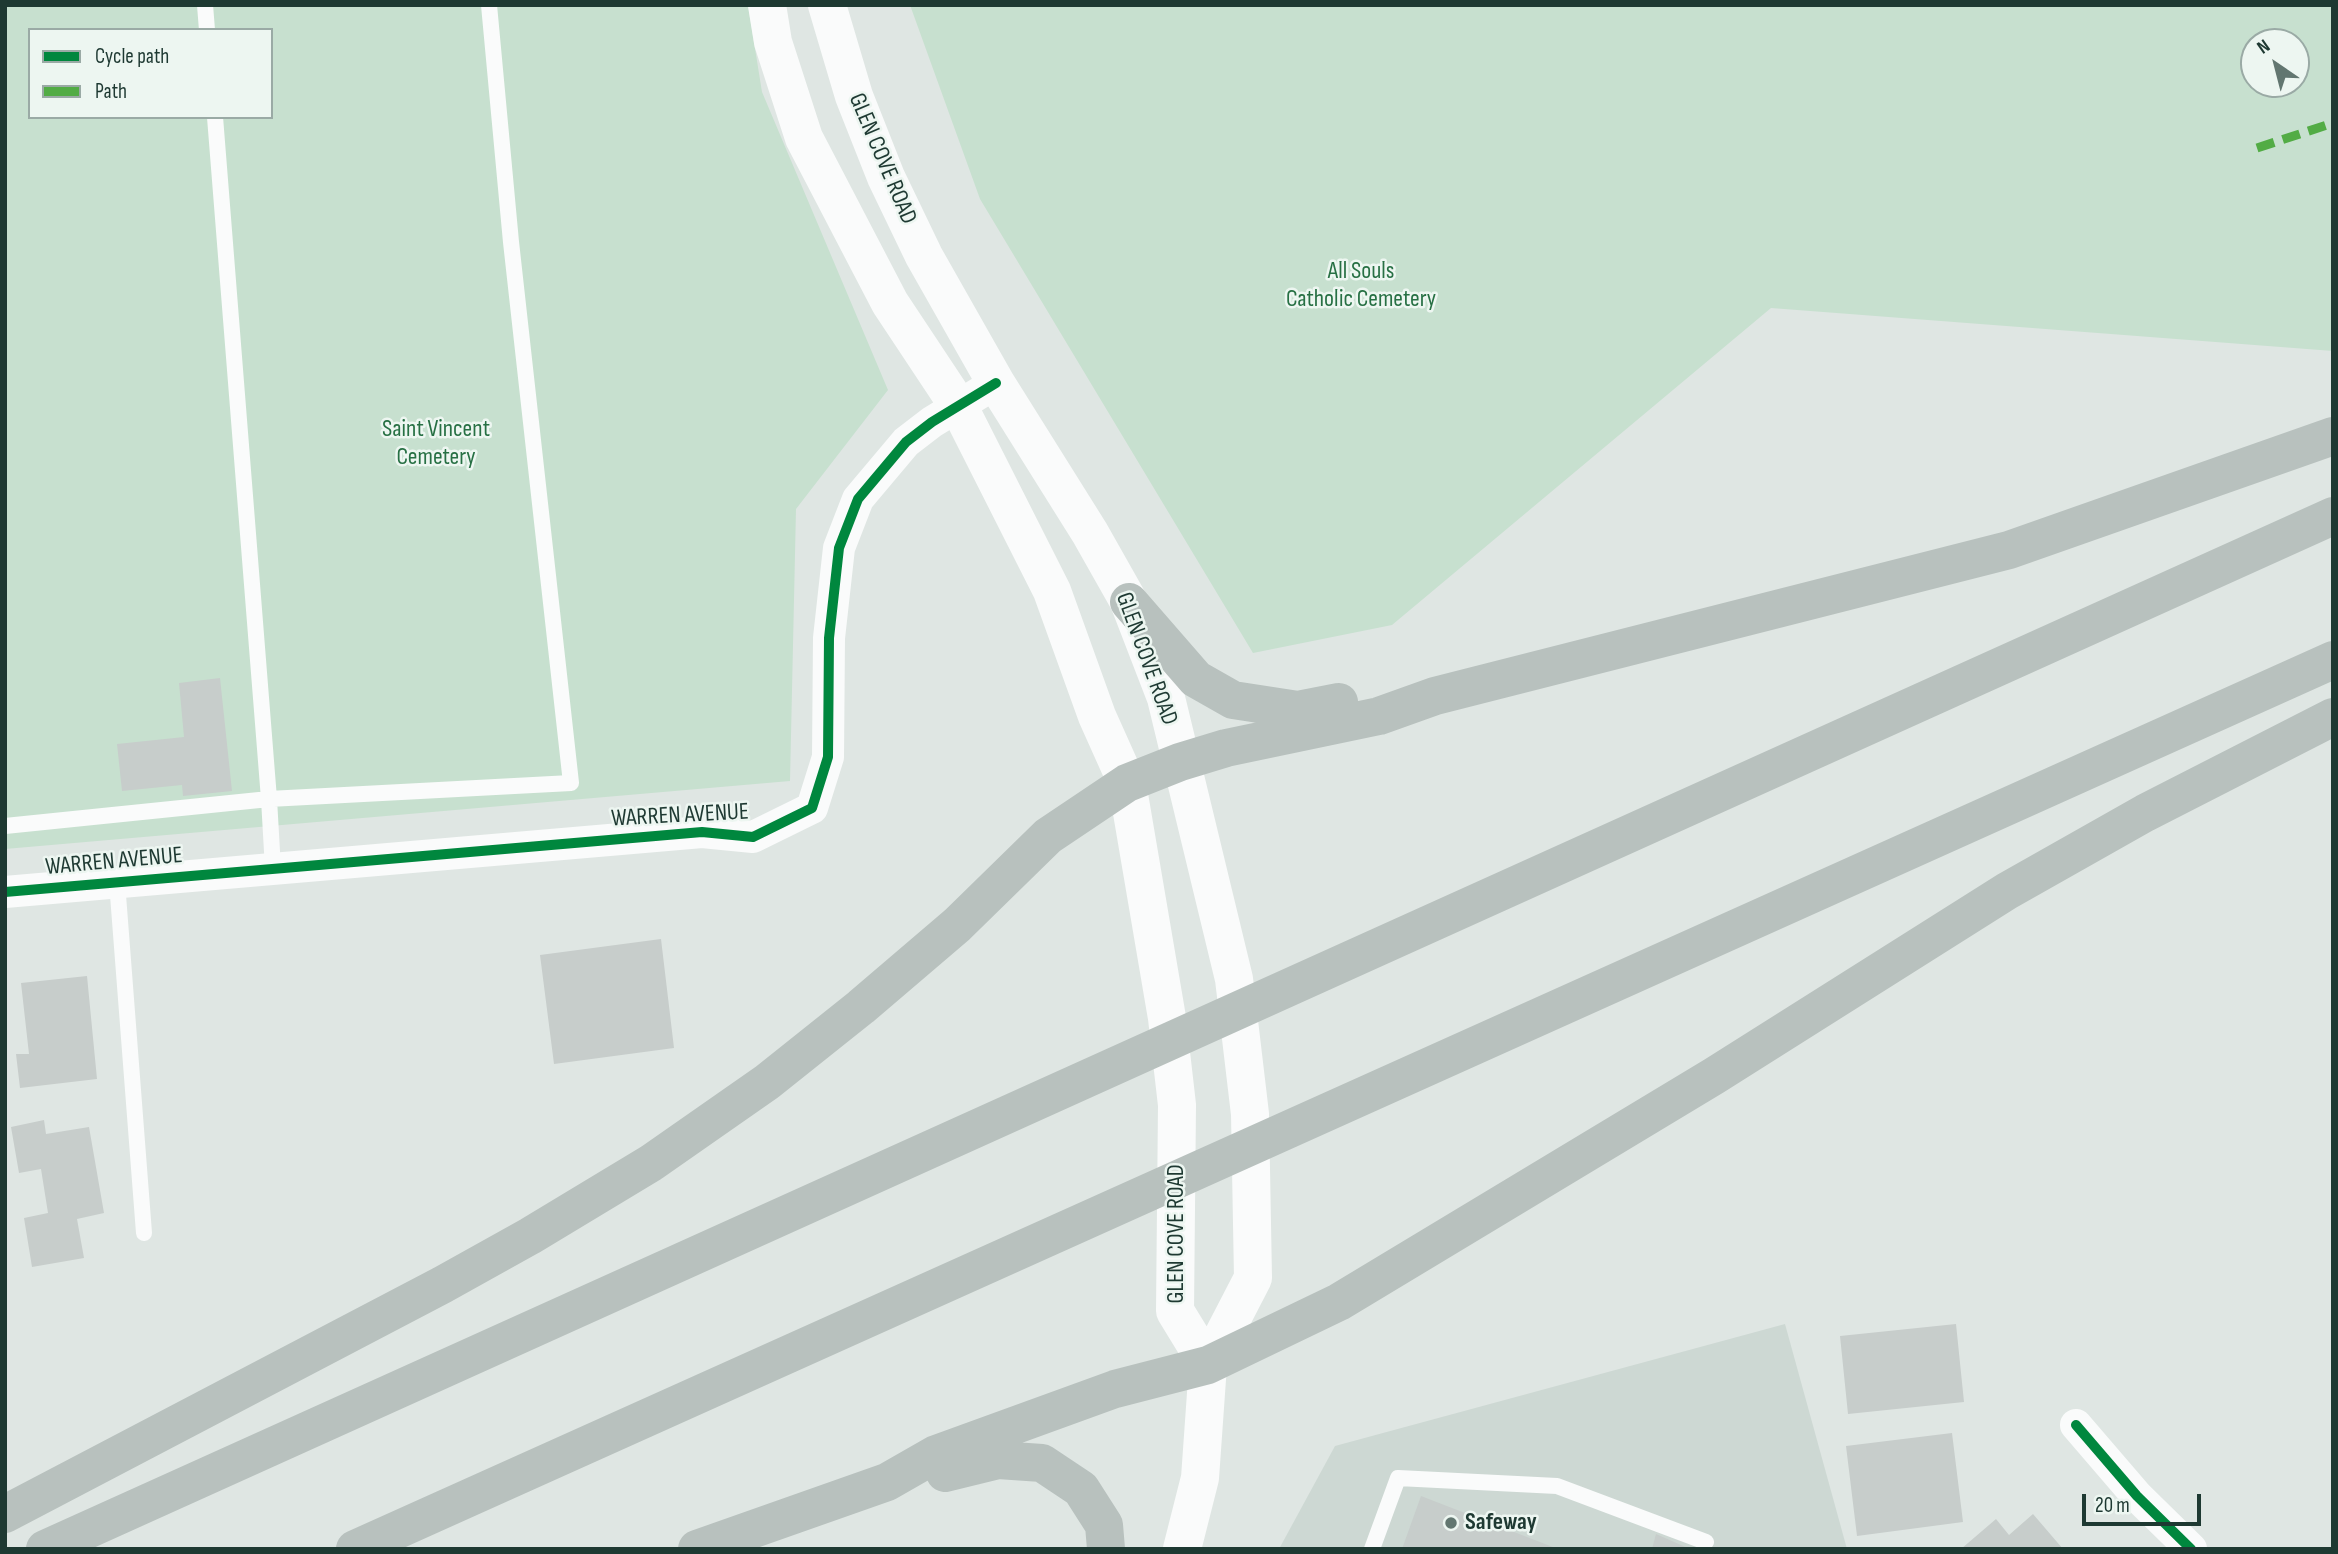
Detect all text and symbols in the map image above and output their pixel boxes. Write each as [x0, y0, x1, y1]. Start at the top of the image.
legend [28, 28, 273, 119]
north arrow [2240, 28, 2310, 98]
text: N [2253, 35, 2275, 59]
text: Cycle path [95, 44, 169, 69]
text: Path [95, 79, 127, 104]
street label: GLEN COVE ROAD [842, 89, 922, 229]
park label: All Souls Catholic Cemetery [1286, 258, 1436, 314]
park label: Saint Vincent Cemetery [382, 416, 490, 472]
street label: GLEN COVE ROAD [1109, 589, 1183, 729]
street label: WARREN AVENUE [610, 798, 750, 834]
street label: WARREN AVENUE [44, 842, 184, 882]
street label: GLEN COVE ROAD [1163, 1164, 1191, 1304]
scale bar [2086, 1480, 2205, 1524]
text: 20 m [2095, 1493, 2130, 1518]
place label: Safeway [1465, 1509, 1537, 1537]
marker: Safeway [1443, 1515, 1459, 1531]

